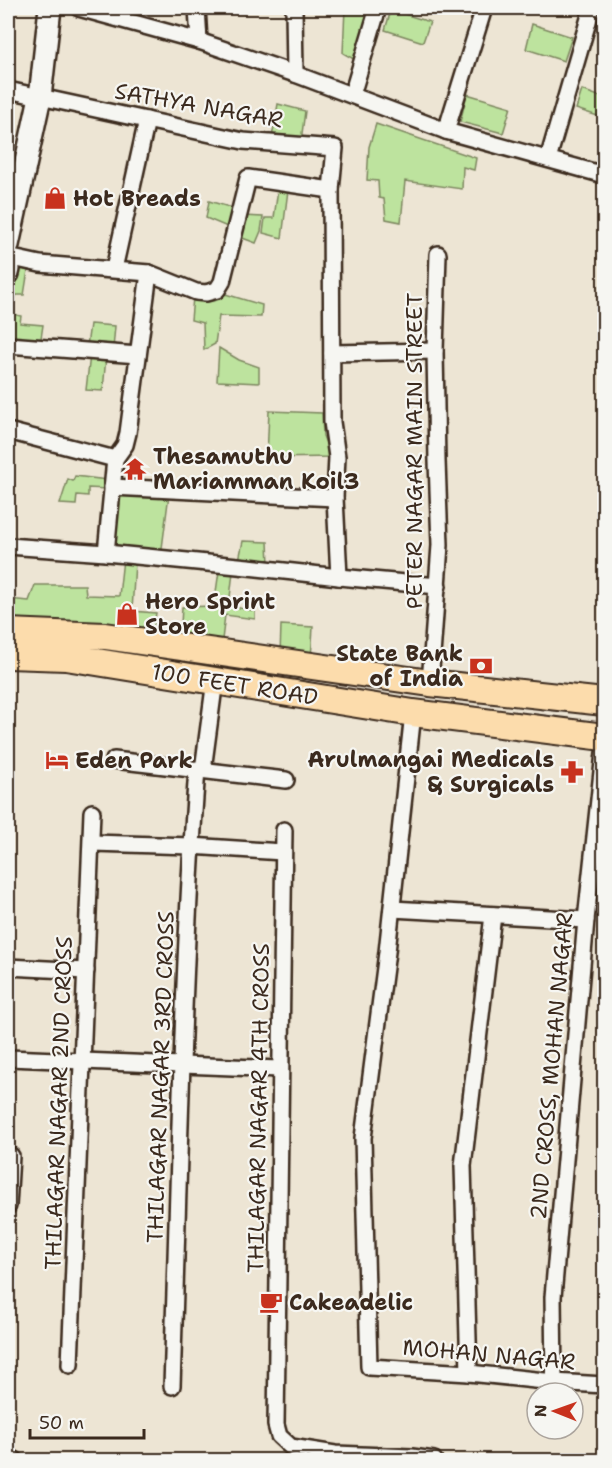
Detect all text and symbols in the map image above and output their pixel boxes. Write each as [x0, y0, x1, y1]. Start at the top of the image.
street label: SATHYA NAGAR [113, 76, 285, 135]
place label: Hot Breads [73, 184, 201, 213]
shop icon: Hot Breads [42, 185, 68, 211]
street label: PETER NAGAR MAIN STREET [400, 292, 429, 609]
place label: Thesamuthu Mariamman Koil3 [153, 442, 359, 496]
temple icon: Thesamuthu Mariamman Koil3 [122, 456, 148, 482]
place label: Hero Sprint Store [145, 587, 275, 641]
shop icon: Hero Sprint Store [114, 601, 140, 627]
place label: State Bank of India [336, 639, 463, 693]
bank icon: State Bank of India [468, 653, 494, 679]
street label: 100 FEET ROAD [150, 657, 320, 712]
place label: Arulmangai Medicals & Surgicals [308, 745, 554, 799]
place label: Eden Park [75, 746, 193, 775]
hotel icon: Eden Park [44, 747, 70, 773]
pharmacy icon: Arulmangai Medicals & Surgicals [559, 759, 585, 785]
street label: THILAGAR NAGAR 3RD CROSS [140, 911, 181, 1243]
street label: 2ND CROSS, MOHAN NAGAR [524, 911, 579, 1221]
street label: THILAGAR NAGAR 2ND CROSS [38, 936, 79, 1270]
street label: THILAGAR NAGAR 4TH CROSS [241, 943, 276, 1273]
place label: Cakeadelic [289, 1288, 413, 1317]
cafe icon: Cakeadelic [258, 1289, 284, 1315]
street label: MOHAN NAGAR [401, 1333, 577, 1376]
north arrow [525, 1381, 585, 1441]
scale bar [30, 1402, 144, 1440]
text: N [530, 1404, 551, 1417]
text: 50 m [39, 1411, 84, 1435]

